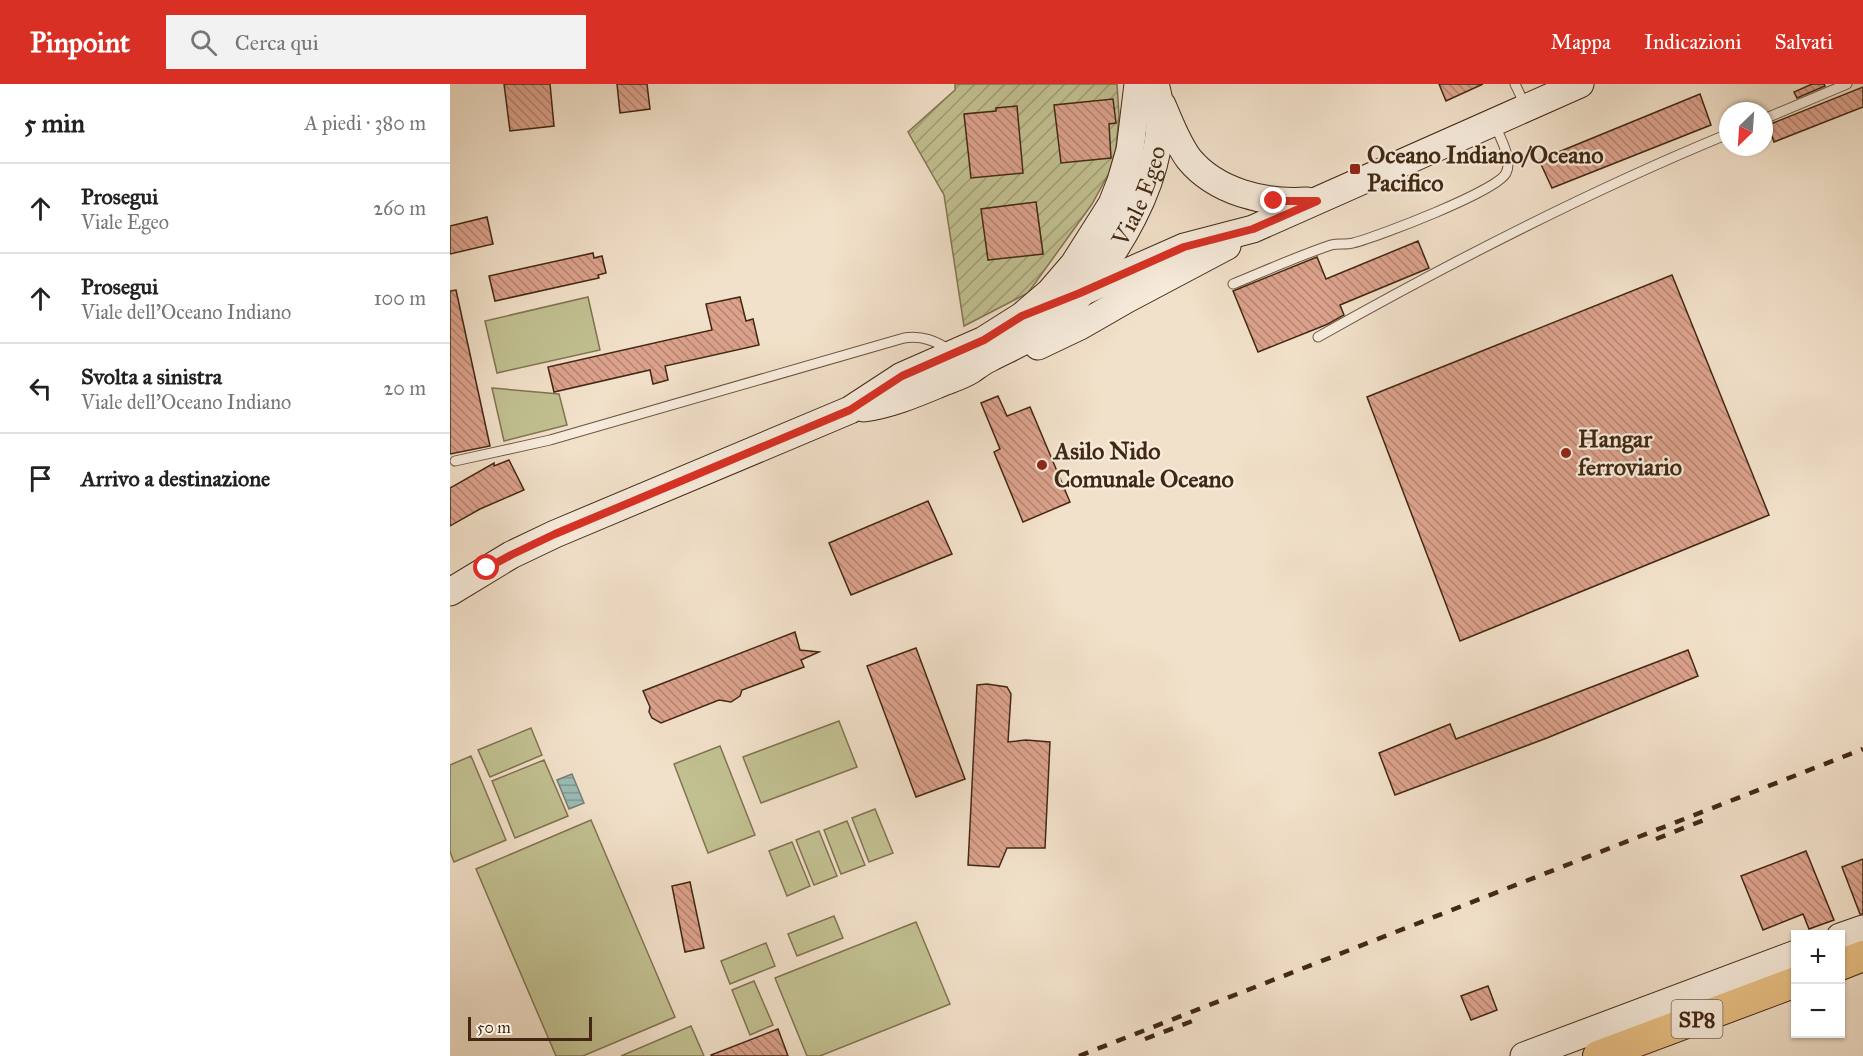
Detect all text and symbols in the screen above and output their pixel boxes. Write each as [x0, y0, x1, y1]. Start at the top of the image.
search box [166, 15, 586, 69]
text: Pinpoint [30, 25, 130, 60]
icon: search [187, 26, 220, 59]
text: Cerca qui [235, 29, 319, 56]
text: Mappa [1551, 29, 1611, 55]
text: Indicazioni [1644, 29, 1742, 55]
text: Salvati [1775, 29, 1833, 55]
north arrow [1719, 102, 1773, 156]
text: 5 min [24, 107, 85, 139]
text: A piedi · 380 m [305, 111, 426, 135]
place label: Oceano Indiano/Oceano Pacifico [1367, 140, 1604, 198]
street label: Viale Egeo [1105, 143, 1172, 252]
marker: Oceano Indiano/Oceano Pacifico [1348, 162, 1362, 176]
text: Prosegui [81, 183, 158, 210]
route end [1260, 187, 1286, 213]
icon: ahead [24, 192, 57, 225]
text: 260 m [373, 196, 426, 220]
text: Viale Egeo [81, 210, 169, 234]
text: Prosegui [81, 273, 158, 300]
icon: ahead [24, 282, 57, 315]
text: 100 m [374, 286, 426, 310]
text: Viale dell'Oceano Indiano [81, 300, 291, 324]
text: Svolta a sinistra [81, 363, 222, 390]
icon: left [24, 372, 57, 405]
text: 20 m [383, 376, 426, 400]
text: Viale dell'Oceano Indiano [81, 390, 291, 414]
place label: Hangar ferroviario [1577, 424, 1682, 482]
place label: Asilo Nido Comunale Oceano [1052, 436, 1234, 494]
marker: Hangar ferroviario [1559, 446, 1573, 460]
marker: Asilo Nido Comunale Oceano [1035, 458, 1049, 472]
icon: arrive [24, 462, 57, 495]
text: Arrivo a destinazione [81, 465, 270, 492]
route start [473, 554, 499, 580]
map controls [1791, 930, 1845, 1038]
button: + [1791, 930, 1845, 984]
button: − [1791, 984, 1845, 1038]
road number: SP8 [1672, 1000, 1722, 1038]
scale bar [468, 1014, 592, 1042]
text: 50 m [477, 1018, 511, 1037]

